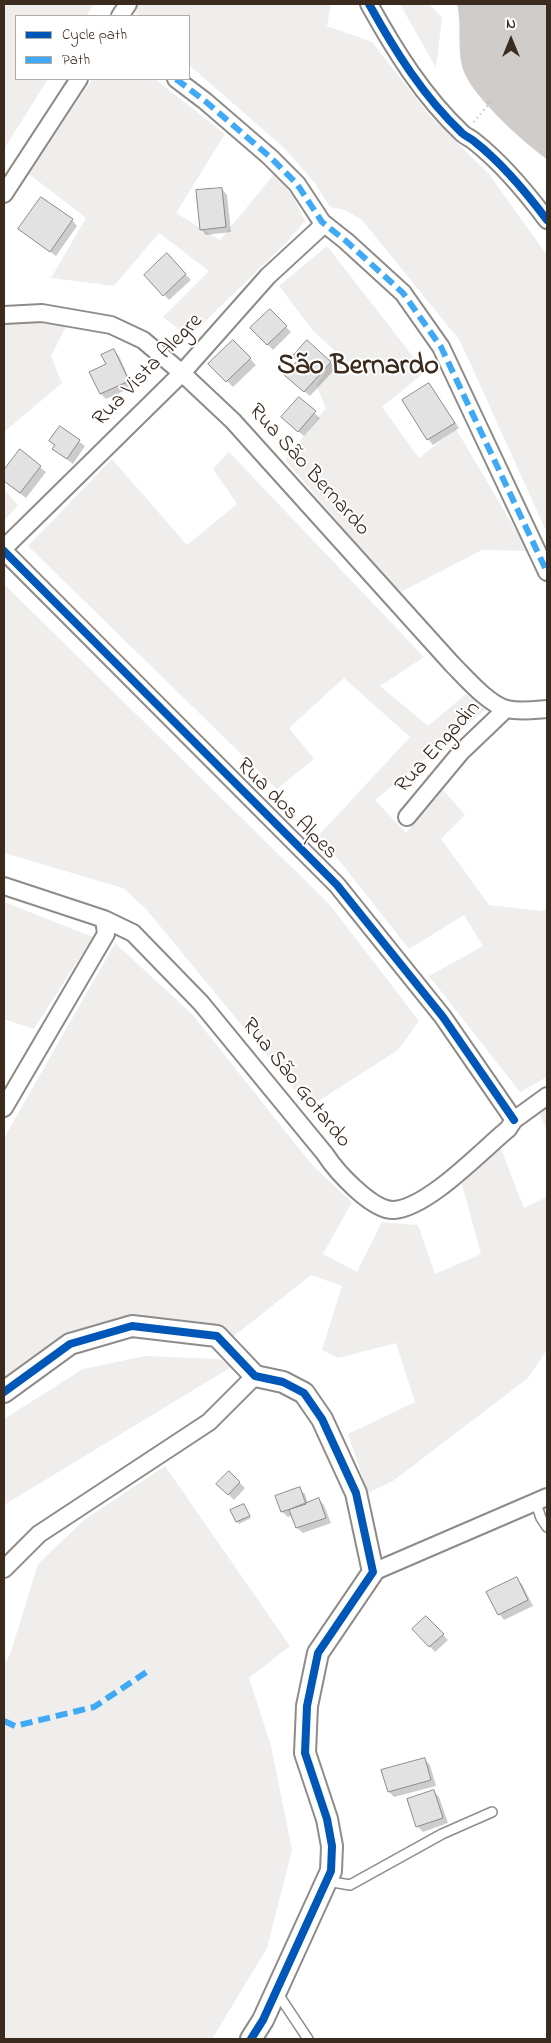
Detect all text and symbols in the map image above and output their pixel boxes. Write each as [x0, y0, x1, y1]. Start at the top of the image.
text: N [506, 14, 516, 35]
legend [15, 15, 190, 80]
north arrow [486, 15, 536, 65]
text: Cycle path [62, 24, 127, 46]
text: Path [62, 49, 90, 71]
street label: Rua Vista Alegre [88, 309, 210, 433]
district label: São Bernardo [277, 351, 439, 385]
street label: Rua São Bernardo [242, 399, 374, 543]
street label: Rua Engadin [391, 696, 487, 800]
street label: Rua dos Alpes [230, 754, 342, 866]
street label: Rua São Gotardo [235, 1014, 355, 1154]

